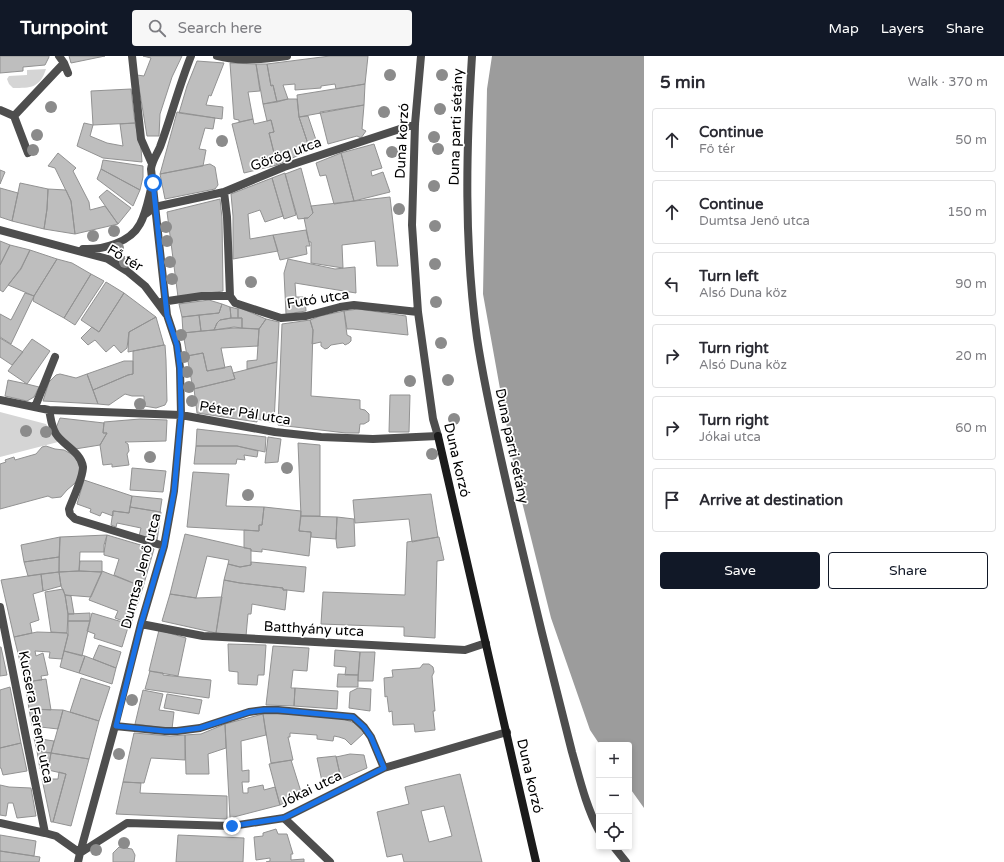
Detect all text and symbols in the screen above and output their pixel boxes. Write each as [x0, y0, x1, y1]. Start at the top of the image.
search box [132, 10, 412, 46]
text: Turnpoint [20, 17, 108, 39]
icon: search [146, 17, 168, 39]
text: Search here [178, 19, 262, 37]
text: Map [829, 20, 859, 37]
text: Layers [881, 20, 924, 37]
text: Share [946, 20, 984, 37]
street label: Duna parti sétány [445, 68, 467, 186]
text: 5 min [660, 72, 705, 93]
text: Walk · 370 m [908, 74, 988, 90]
street label: Duna korzó [392, 103, 412, 179]
text: Continue [699, 123, 763, 141]
icon: ahead [661, 129, 683, 151]
text: 50 m [955, 132, 987, 148]
street label: Görög utca [248, 133, 324, 175]
text: Fő tér [699, 141, 735, 157]
route start [144, 174, 162, 192]
text: Continue [699, 195, 763, 213]
icon: ahead [661, 201, 683, 223]
text: 150 m [947, 204, 987, 220]
text: Dumtsa Jenő utca [699, 213, 810, 229]
street label: Fő tér [104, 241, 146, 276]
text: Turn left [699, 267, 759, 285]
icon: left [661, 273, 683, 295]
text: 90 m [955, 276, 987, 292]
text: Alsó Duna köz [699, 285, 787, 301]
street label: Futó utca [286, 286, 350, 312]
text: Turn right [699, 339, 769, 357]
icon: right [661, 345, 683, 367]
text: 20 m [955, 348, 987, 364]
text: Alsó Duna köz [699, 357, 787, 373]
street label: Duna parti sétány [491, 387, 533, 506]
street label: Péter Pál utca [198, 397, 292, 429]
text: Turn right [699, 411, 769, 429]
icon: right [661, 417, 683, 439]
text: 60 m [955, 420, 987, 436]
street label: Duna korzó [440, 421, 474, 499]
text: Jókai utca [699, 429, 761, 445]
icon: arrive [661, 489, 683, 511]
text: Arrive at destination [699, 491, 843, 509]
street label: Dumtsa Jenő utca [117, 511, 165, 631]
button: Save [660, 552, 820, 589]
button: Share [828, 552, 988, 589]
street label: Batthyány utca [263, 618, 365, 640]
street label: Kucsera Ferenc utca [15, 649, 57, 785]
street label: Duna korzó [513, 737, 547, 815]
map controls [596, 742, 632, 850]
button: + [596, 742, 632, 778]
street label: Jókai utca [277, 767, 345, 811]
button: − [596, 778, 632, 814]
button: locate [596, 814, 632, 850]
route end [223, 817, 241, 835]

